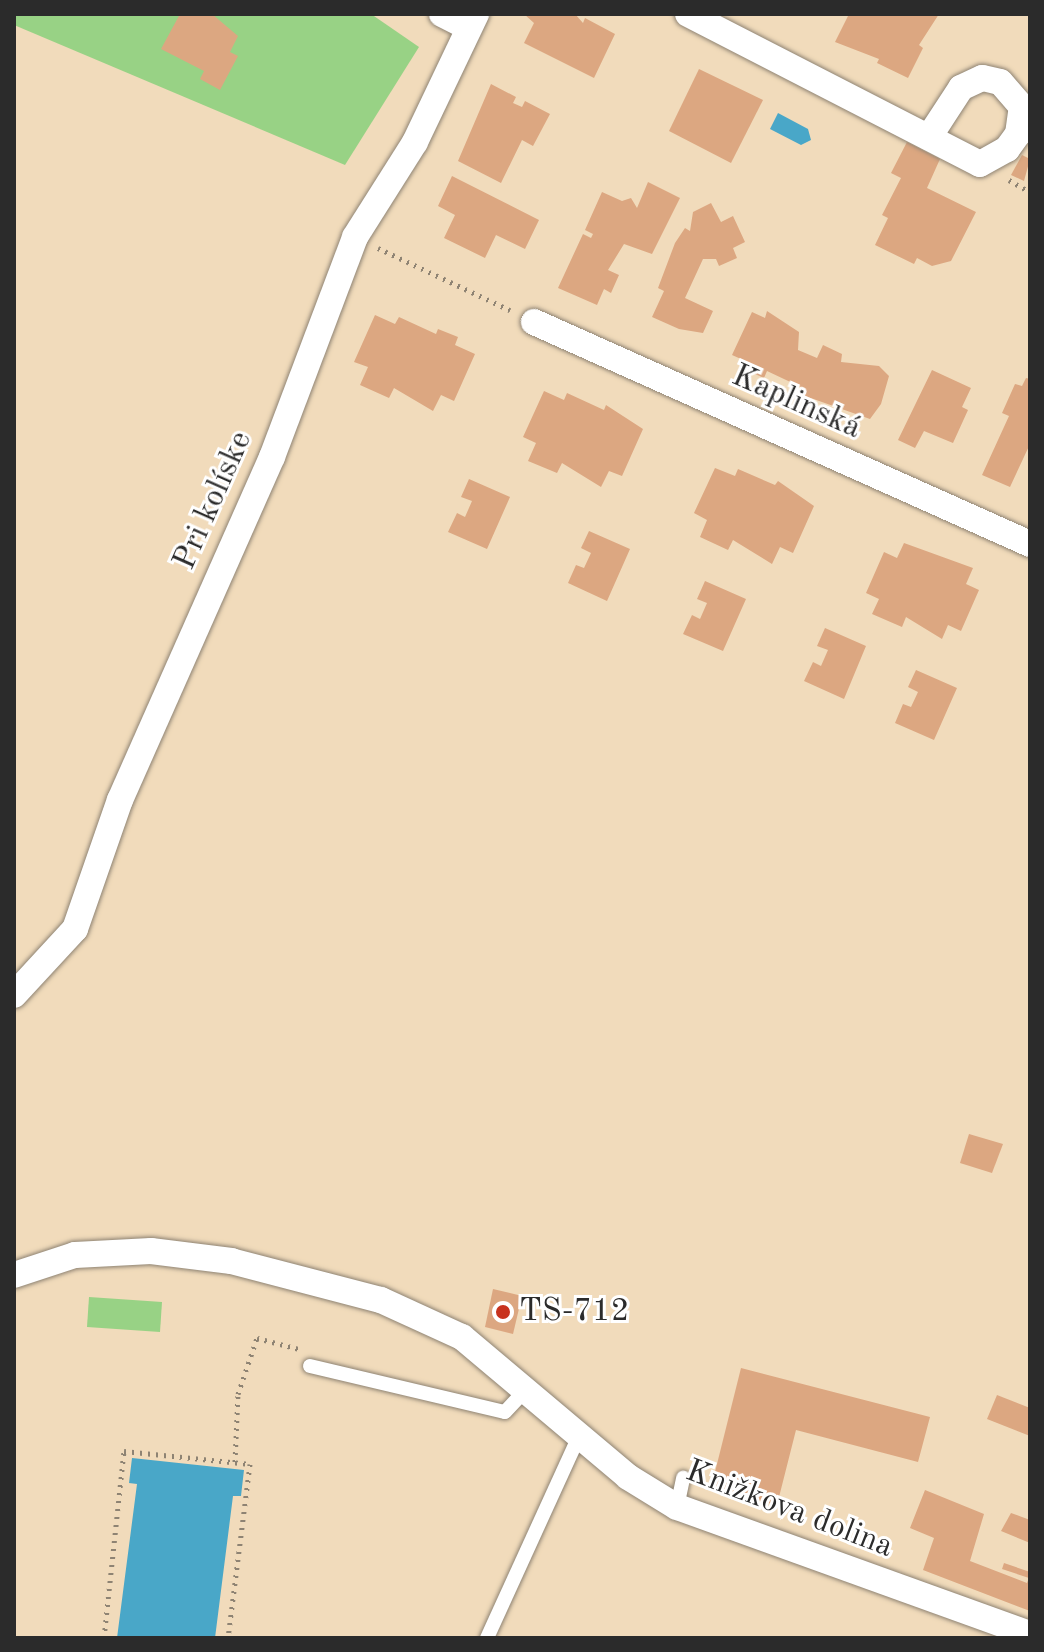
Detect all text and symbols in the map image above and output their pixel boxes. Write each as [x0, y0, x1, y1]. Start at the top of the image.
street label: Kaplinská [725, 358, 867, 448]
street label: Pri kolíske [166, 426, 262, 576]
place label: TS-712 [519, 1293, 629, 1331]
marker: TS-712 [494, 1303, 512, 1321]
street label: Knižkova dolina [680, 1453, 898, 1567]

